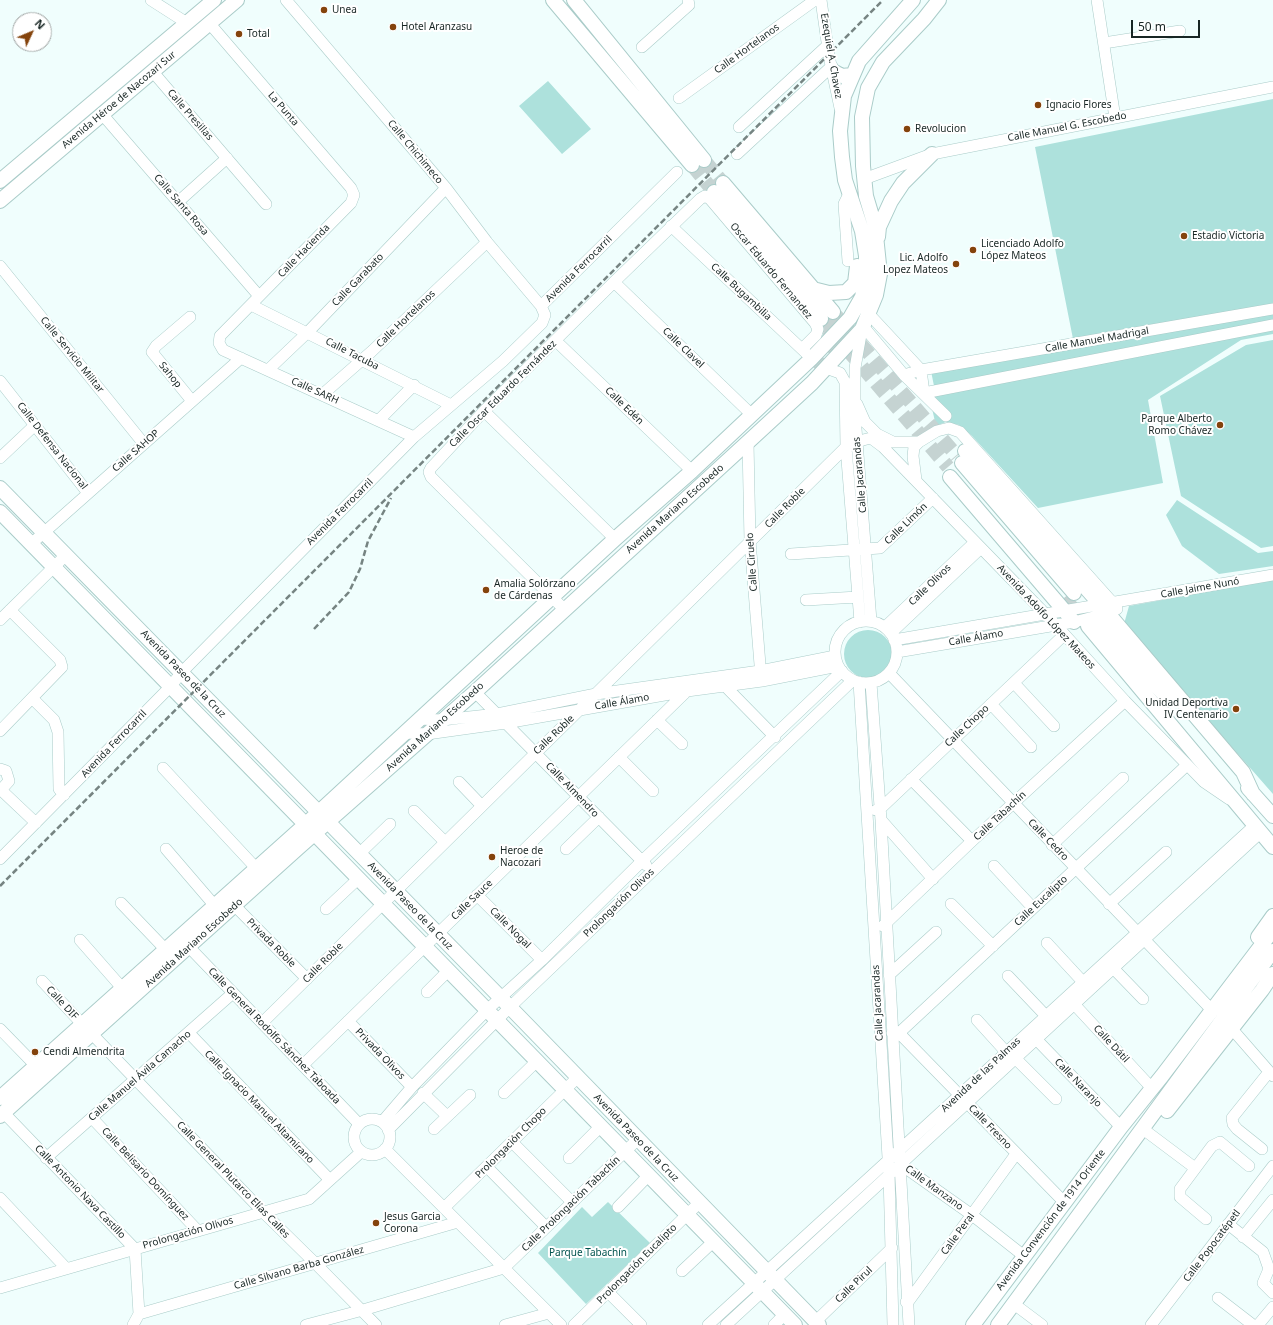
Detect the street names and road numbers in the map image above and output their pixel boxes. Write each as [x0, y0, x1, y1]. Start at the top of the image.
street label: Ezequiel A. Chavez [818, 12, 844, 100]
street label: Calle Hortelanos [712, 21, 782, 77]
street label: Avenida Héroe de Nacozari Sur [60, 49, 178, 151]
street label: Calle Presillas [165, 87, 215, 143]
street label: La Punta [265, 90, 301, 128]
street label: Calle Manuel G. Escobedo [1006, 110, 1128, 144]
street label: Calle Chichimeco [385, 118, 445, 186]
street label: Calle Santa Rosa [151, 172, 211, 238]
street label: Oscar Eduardo Fernandez [727, 221, 815, 321]
street label: Calle Hacienda [276, 222, 332, 280]
street label: Avenida Ferrocarril [543, 233, 615, 305]
street label: Calle Garabato [330, 251, 386, 309]
street label: Calle Bugambilia [708, 261, 774, 323]
street label: Calle Hortelanos [374, 288, 438, 350]
street label: Calle Servicio Militar [38, 315, 106, 395]
street label: Calle Clavel [660, 325, 706, 371]
street label: Calle Manuel Madrigal [1044, 325, 1150, 355]
street label: Calle Tacuba [323, 335, 381, 373]
street label: Calle Oscar Eduardo Fernández [447, 338, 559, 450]
street label: Sahop [156, 360, 184, 390]
street label: Calle SARH [289, 375, 341, 407]
street label: Calle Edén [602, 385, 646, 427]
street label: Calle Defensa Nacional [14, 400, 90, 492]
street label: Calle SAHOP [110, 427, 162, 475]
street label: Calle Jacarandas [851, 436, 869, 514]
street label: Avenida Mariano Escobedo [624, 462, 726, 556]
street label: Avenida Ferrocarril [304, 476, 376, 548]
street label: Calle Roble [762, 485, 808, 531]
street label: Calle Limón [882, 501, 930, 547]
street label: Calle Ciruelo [744, 532, 760, 592]
street label: Calle Olivos [906, 562, 954, 608]
street label: Avenida Adolfo López Mateos [994, 562, 1098, 672]
street label: Calle Jaime Nunó [1160, 575, 1240, 601]
street label: Calle Álamo [948, 627, 1004, 649]
street label: Avenida Paseo de la Cruz [138, 628, 228, 720]
street label: Avenida Mariano Escobedo [384, 680, 486, 774]
street label: Calle Álamo [594, 691, 650, 713]
street label: Calle Chopo [942, 702, 992, 750]
street label: Avenida Ferrocarril [79, 708, 149, 780]
street label: Calle Roble [531, 713, 577, 757]
street label: Calle Almendro [543, 760, 601, 820]
street label: Calle Tabachín [971, 789, 1029, 843]
street label: Calle Cedro [1025, 817, 1071, 863]
street label: Avenida Paseo de la Cruz [365, 860, 455, 952]
street label: Prolongación Olivos [581, 866, 657, 940]
street label: Calle Eucalipto [1012, 873, 1070, 929]
street label: Calle Sauce [449, 877, 495, 923]
street label: Avenida Mariano Escobedo [143, 896, 245, 990]
street label: Calle Nogal [487, 905, 533, 951]
street label: Privada Roble [244, 916, 298, 970]
street label: Calle Roble [300, 940, 346, 986]
street label: Calle General Rodolfo Sánchez Taboada [205, 965, 343, 1107]
street label: Calle Jacarandas [870, 965, 886, 1041]
street label: Calle DIF [44, 984, 80, 1022]
street label: Calle Dátil [1091, 1023, 1131, 1065]
street label: Privada Olivos [353, 1026, 407, 1082]
street label: Calle Manuel Ávila Camacho [86, 1028, 194, 1124]
street label: Avenida de las Palmas [939, 1035, 1023, 1115]
street label: Calle Ignacio Manuel Altamirano [202, 1048, 316, 1166]
street label: Calle Naranjo [1052, 1056, 1104, 1110]
street label: Avenida Paseo de la Cruz [591, 1092, 681, 1184]
street label: Calle Fresno [966, 1102, 1014, 1152]
street label: Prolongación Chopo [473, 1105, 549, 1181]
street label: Calle General Plutarco Elías Calles [174, 1119, 292, 1241]
street label: Calle Belisario Domínguez [99, 1125, 191, 1223]
street label: Calle Antonio Nava Castillo [32, 1143, 128, 1241]
street label: Avenida Convención de 1914 Oriente [994, 1147, 1108, 1293]
street label: Calle Prolongación Tabachín [519, 1154, 623, 1254]
street label: Calle Manzano [903, 1163, 965, 1213]
street label: Calle Popocatépetl [1181, 1208, 1243, 1284]
street label: Calle Peral [939, 1211, 977, 1257]
street label: Prolongación Olivos [141, 1214, 235, 1252]
street label: Prolongación Eucalipto [595, 1222, 679, 1306]
street label: Calle Silvano Barba González [233, 1244, 365, 1292]
street label: Calle Pirul [833, 1264, 875, 1306]

